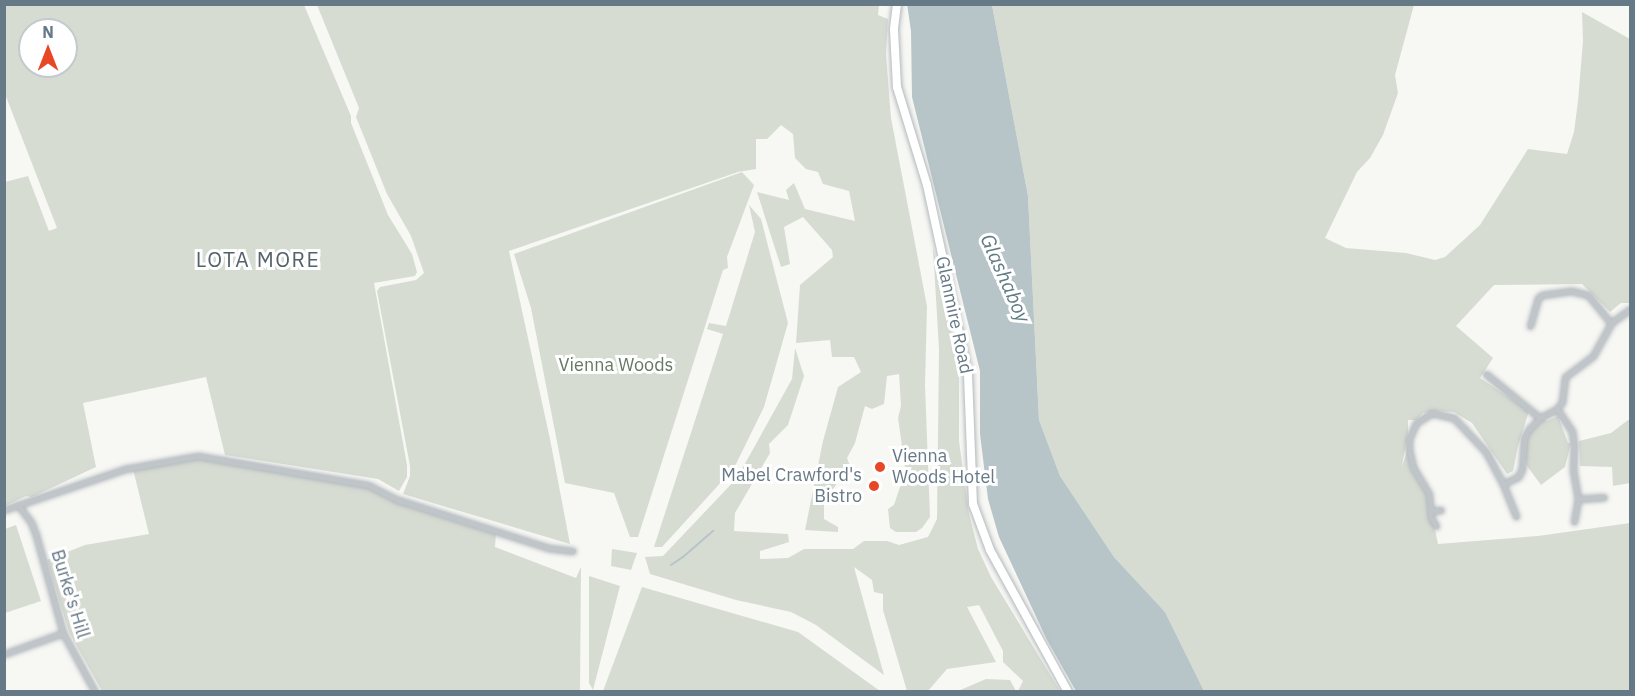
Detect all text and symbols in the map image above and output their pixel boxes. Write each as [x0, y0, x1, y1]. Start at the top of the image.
north arrow [18, 18, 78, 78]
text: N [42, 22, 54, 42]
water label: Glashaboy [976, 230, 1036, 326]
district label: LOTA MORE [196, 246, 320, 272]
street label: Glanmire Road [931, 254, 977, 376]
park label: Vienna Woods [559, 354, 673, 376]
place label: Vienna Woods Hotel [892, 446, 995, 488]
marker: Vienna Woods Hotel [873, 460, 887, 474]
place label: Mabel Crawford's Bistro [721, 465, 862, 508]
marker: Mabel Crawford's Bistro [867, 479, 881, 493]
street label: Burke's Hill [46, 547, 94, 641]

